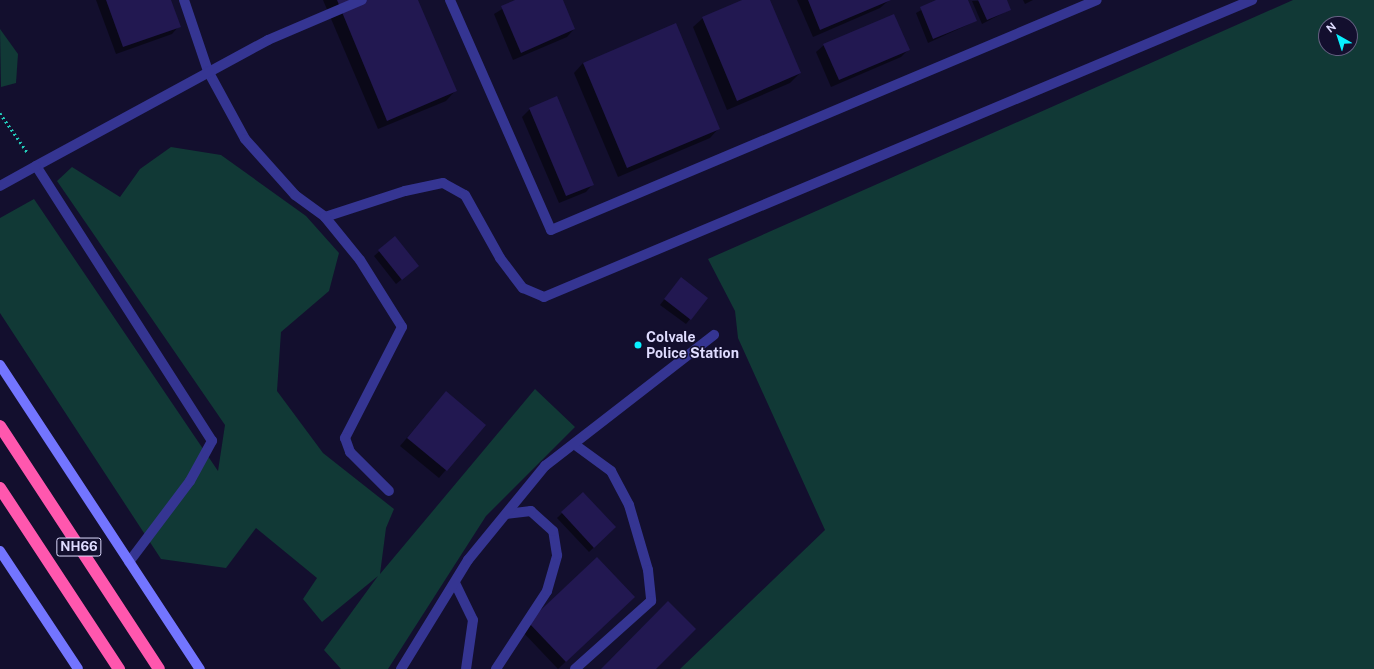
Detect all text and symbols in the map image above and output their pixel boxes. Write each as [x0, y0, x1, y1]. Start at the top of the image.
north arrow [1318, 16, 1358, 56]
text: N [1324, 20, 1338, 35]
place label: Colvale Police Station [646, 329, 739, 362]
marker: Colvale Police Station [633, 340, 643, 350]
road number: NH66 [56, 536, 102, 558]

